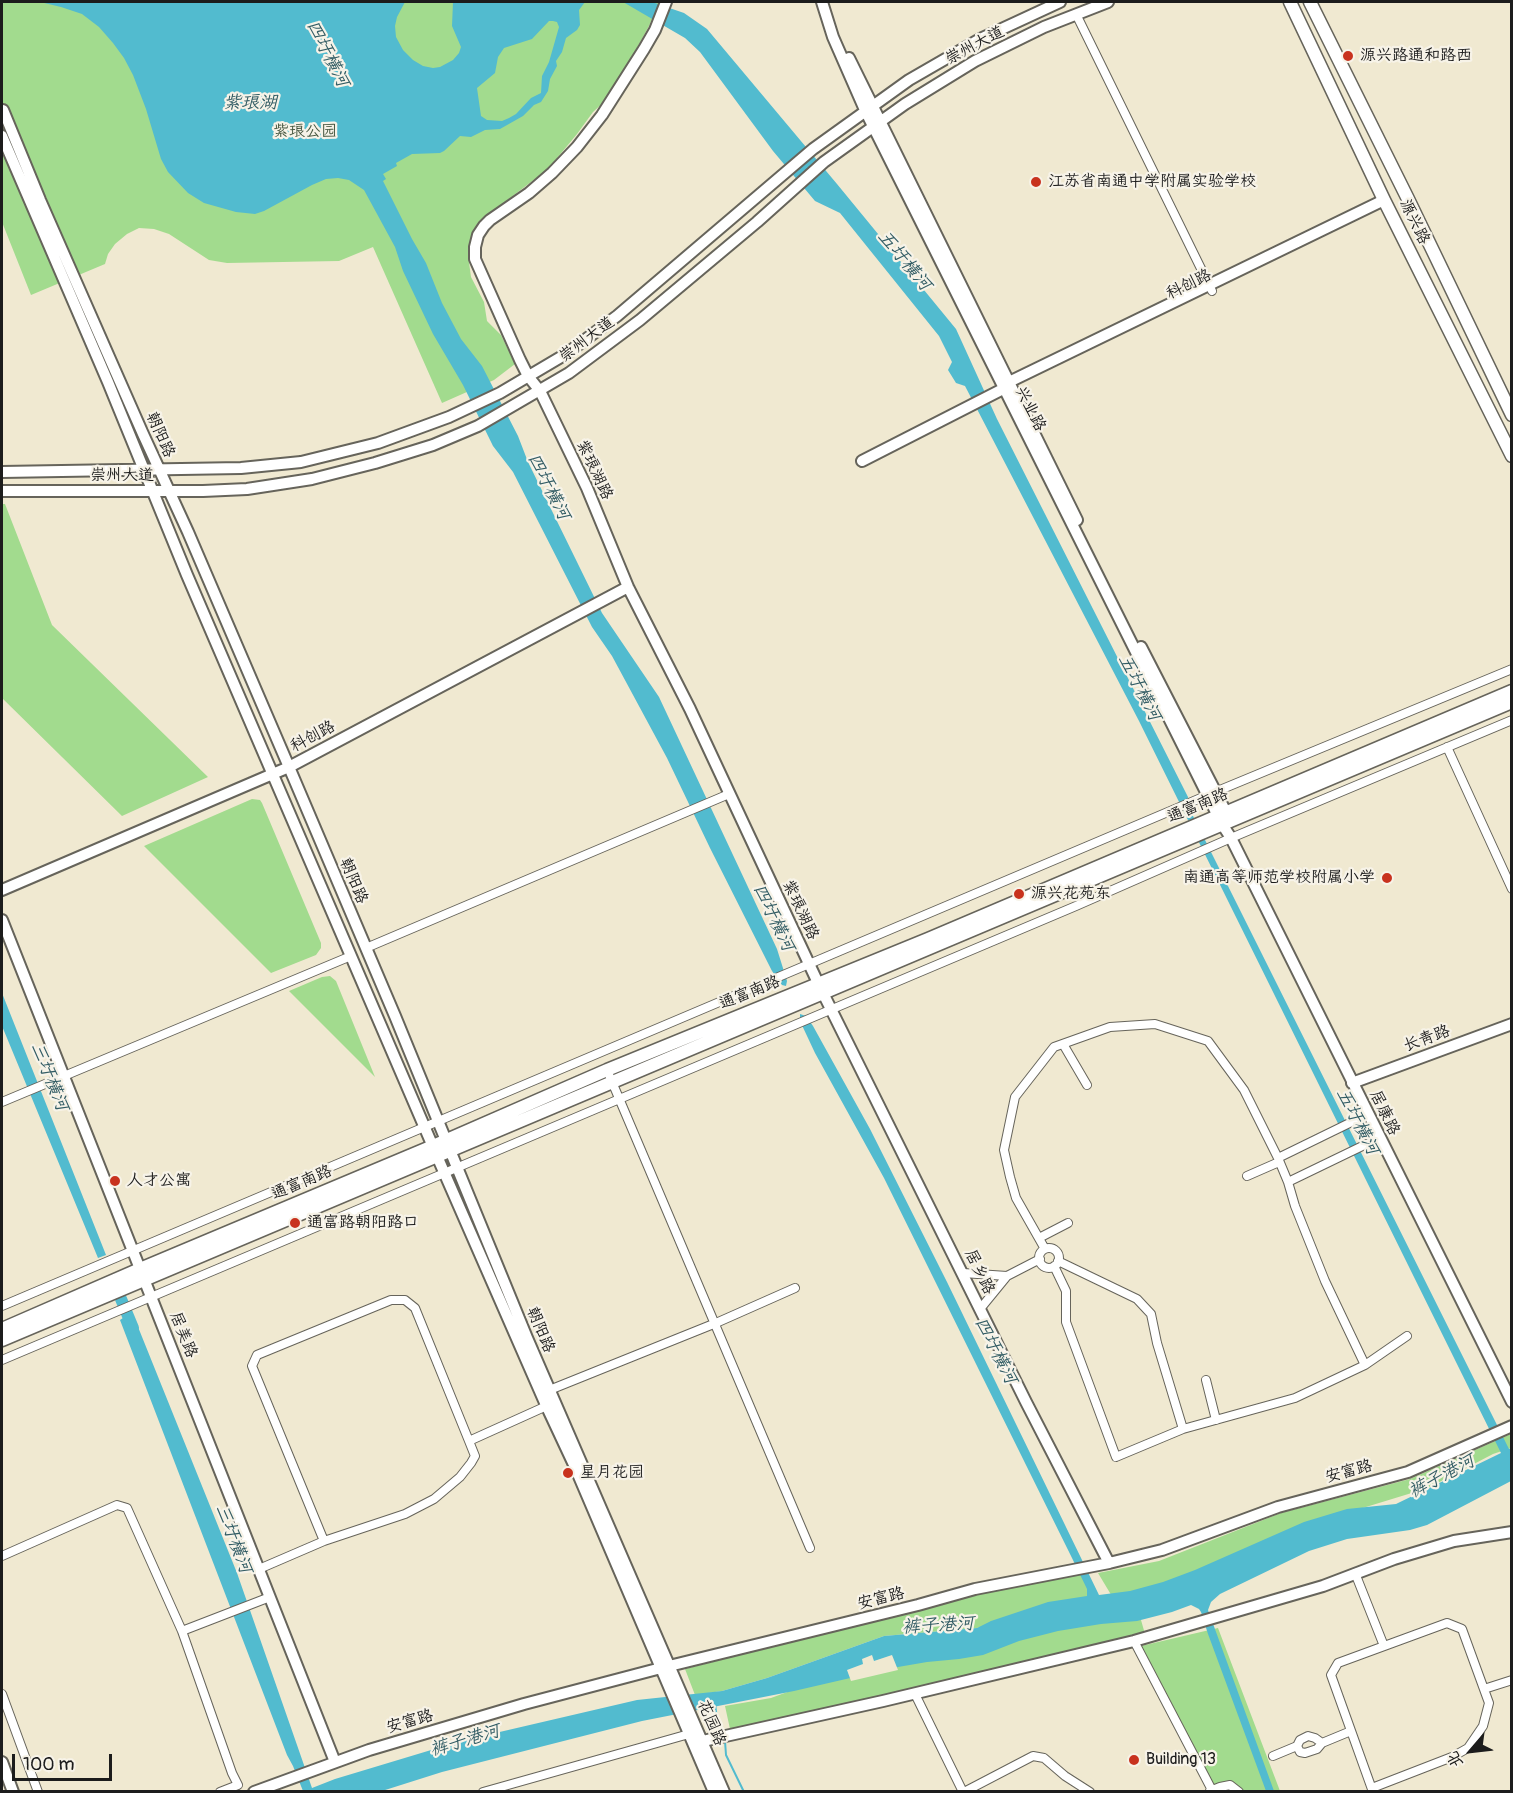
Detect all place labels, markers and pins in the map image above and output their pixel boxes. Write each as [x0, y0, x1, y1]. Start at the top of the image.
place label: 源兴路通和路西 [1360, 46, 1472, 66]
marker: 源兴路通和路西 [1341, 49, 1355, 63]
place label: 江苏省南通中学附属实验学校 [1048, 172, 1256, 192]
marker: 江苏省南通中学附属实验学校 [1029, 175, 1043, 189]
place label: 南通高等师范学校附属小学 [1183, 868, 1375, 888]
marker: 南通高等师范学校附属小学 [1380, 871, 1394, 885]
place label: 源兴花苑东 [1031, 884, 1111, 904]
marker: 源兴花苑东 [1012, 887, 1026, 901]
place label: 人才公寓 [127, 1171, 191, 1191]
marker: 人才公寓 [108, 1174, 122, 1188]
place label: 通富路朝阳路口 [307, 1213, 419, 1233]
marker: 通富路朝阳路口 [288, 1216, 302, 1230]
place label: 星月花园 [580, 1463, 644, 1483]
marker: 星月花园 [561, 1466, 575, 1480]
place label: Building 13 [1146, 1750, 1216, 1770]
marker: Building 13 [1127, 1753, 1141, 1767]

